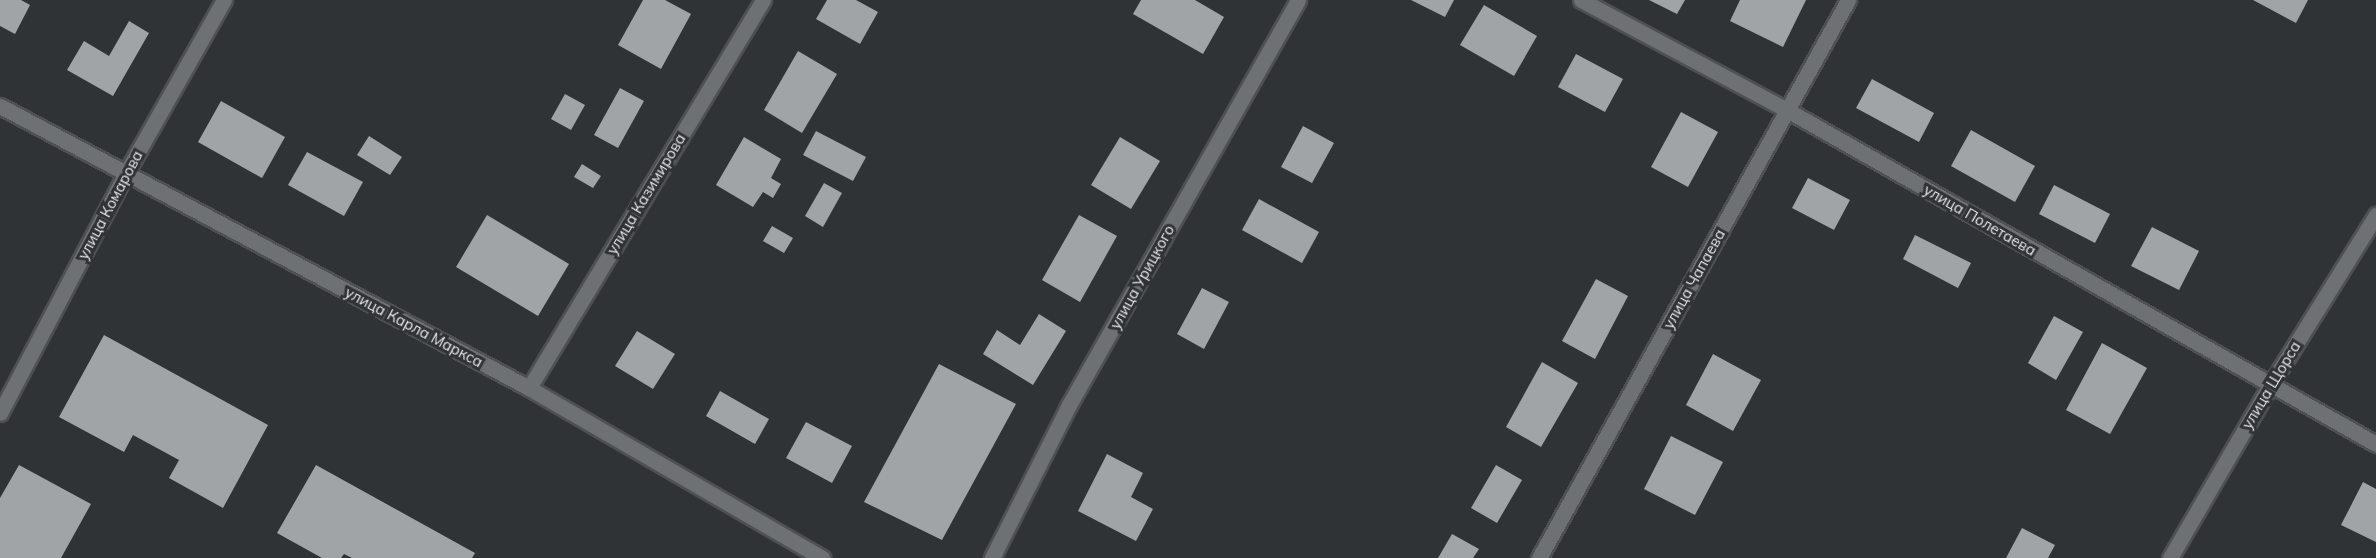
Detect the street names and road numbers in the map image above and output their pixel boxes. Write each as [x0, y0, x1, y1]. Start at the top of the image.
street label: улица Казимирова [603, 130, 689, 258]
street label: улица Комарова [74, 147, 146, 263]
street label: улица Полетаева [1921, 181, 2039, 259]
street label: улица Урицкого [1106, 222, 1178, 332]
street label: улица Чапаева [1659, 226, 1729, 332]
street label: улица Карла Маркса [342, 283, 486, 371]
street label: улица Щорса [2238, 338, 2304, 432]

